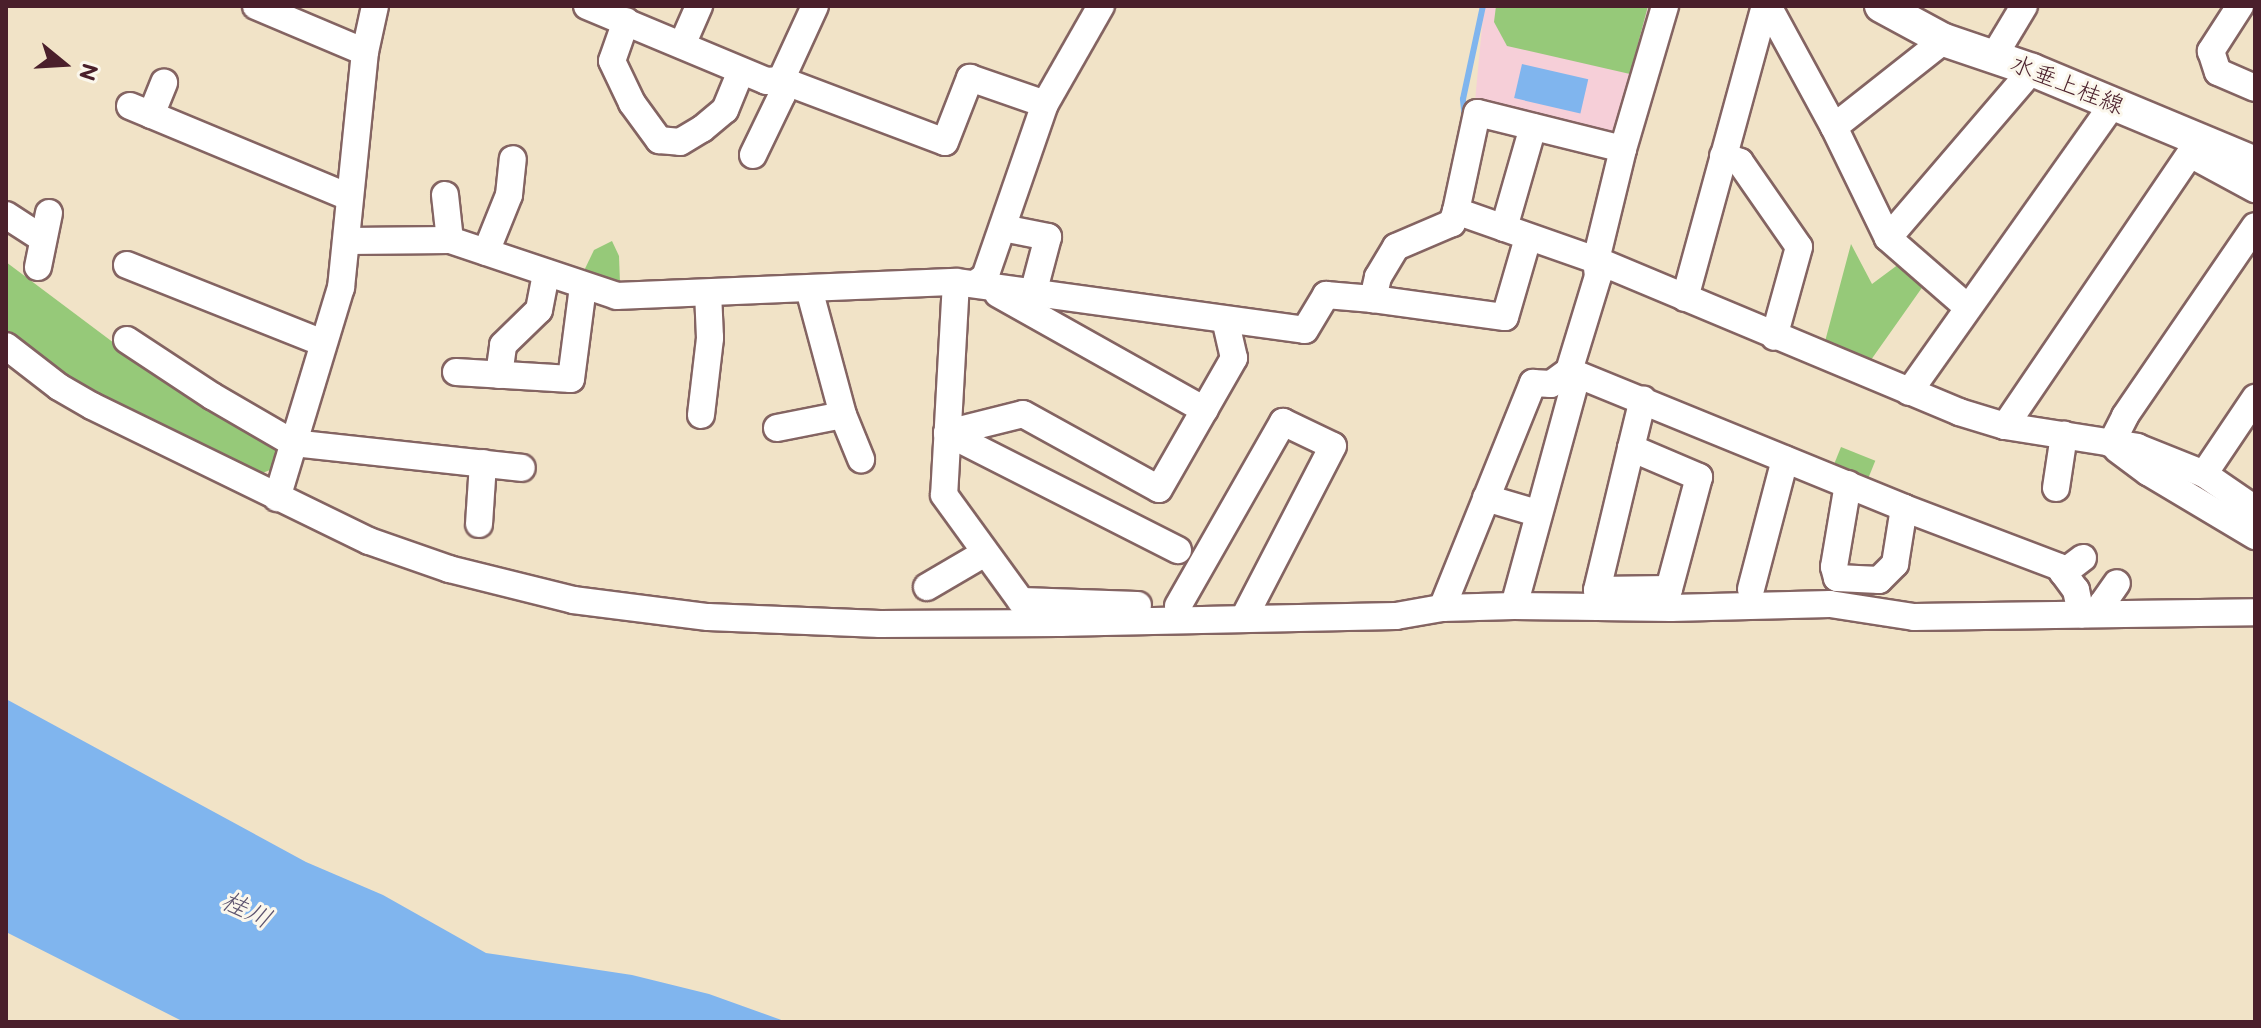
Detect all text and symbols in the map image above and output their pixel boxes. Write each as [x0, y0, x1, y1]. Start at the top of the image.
north arrow [24, 24, 104, 104]
street label: 水垂上桂線 [2006, 49, 2128, 121]
text: N [72, 60, 103, 84]
water label: 桂川 [216, 886, 276, 936]

